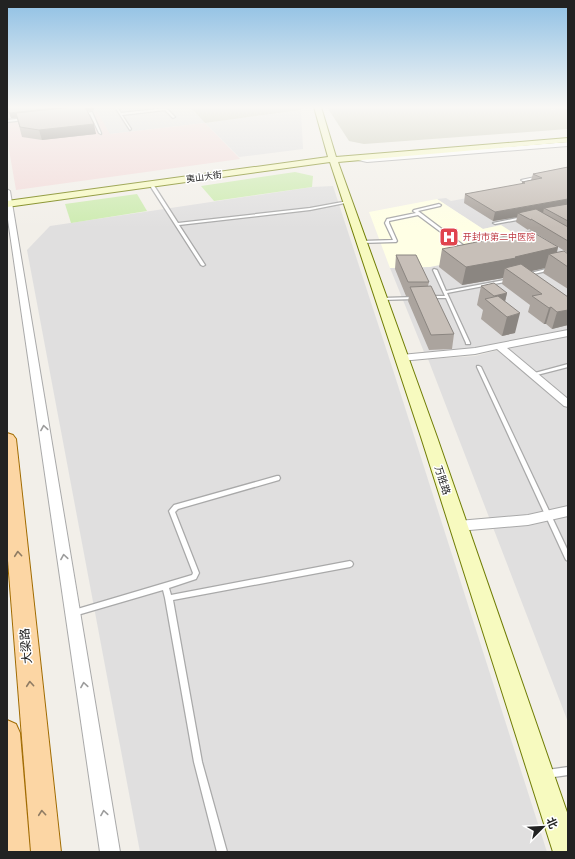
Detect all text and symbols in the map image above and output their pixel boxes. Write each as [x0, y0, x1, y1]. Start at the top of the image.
street label: 夷山大街 [185, 170, 223, 184]
hospital icon: 开封市第二中医院 [438, 226, 460, 248]
place label: 开封市第二中医院 [463, 232, 535, 242]
one-way arrow [40, 425, 49, 431]
street label: 万胜路 [433, 464, 452, 496]
one-way arrow [14, 551, 23, 557]
one-way arrow [60, 553, 69, 560]
street label: 大梁路 [17, 627, 35, 665]
one-way arrow [26, 681, 35, 687]
one-way arrow [80, 682, 89, 688]
north arrow [523, 807, 563, 847]
one-way arrow [38, 810, 47, 816]
one-way arrow [100, 810, 109, 817]
text: 北 [544, 815, 560, 831]

